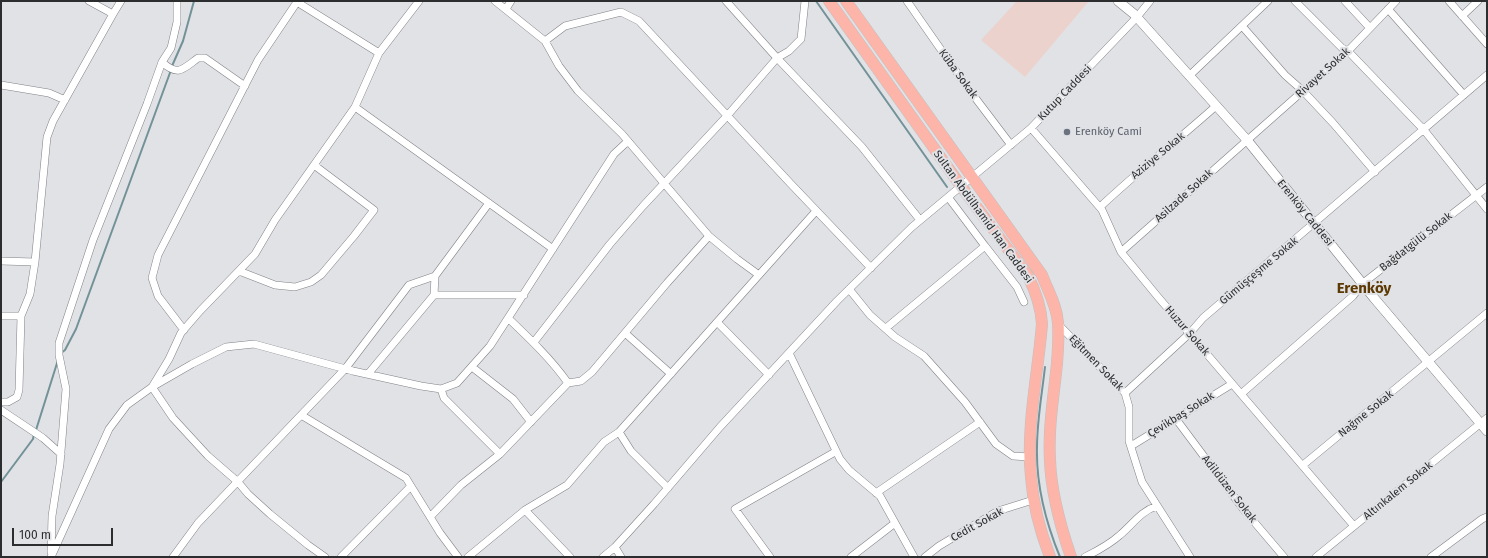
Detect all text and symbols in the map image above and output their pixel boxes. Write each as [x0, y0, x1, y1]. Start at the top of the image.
street label: Rivayet Sokak [1293, 45, 1353, 101]
street label: Küba Sokak [936, 47, 980, 101]
street label: Kutup Caddesi [1035, 63, 1095, 123]
place label: Erenköy Cami [1075, 125, 1142, 139]
marker: Erenköy Cami [1062, 127, 1072, 137]
street label: Aziziye Sokak [1129, 130, 1187, 182]
street label: Sultan Abdülhamid Han Caddesi [930, 148, 1036, 286]
street label: Asilzade Sokak [1152, 167, 1216, 225]
street label: Erenköy Caddesi [1274, 177, 1336, 249]
street label: Bağdatgülü Sokak [1377, 210, 1455, 274]
street label: Gümüşçeşme Sokak [1217, 234, 1301, 308]
district label: Erenköy [1337, 280, 1391, 298]
street label: Huzur Sokak [1162, 303, 1212, 359]
street label: Eğitmen Sokak [1066, 332, 1126, 394]
street label: Nağme Sokak [1336, 388, 1396, 440]
street label: Çevikbaş Sokak [1145, 389, 1217, 441]
street label: Adildüzen Sokak [1199, 453, 1259, 525]
street label: Altınkalem Sokak [1361, 459, 1435, 523]
street label: Cedit Sokak [948, 505, 1006, 545]
scale bar [14, 520, 115, 546]
text: 100 m [19, 528, 51, 542]

